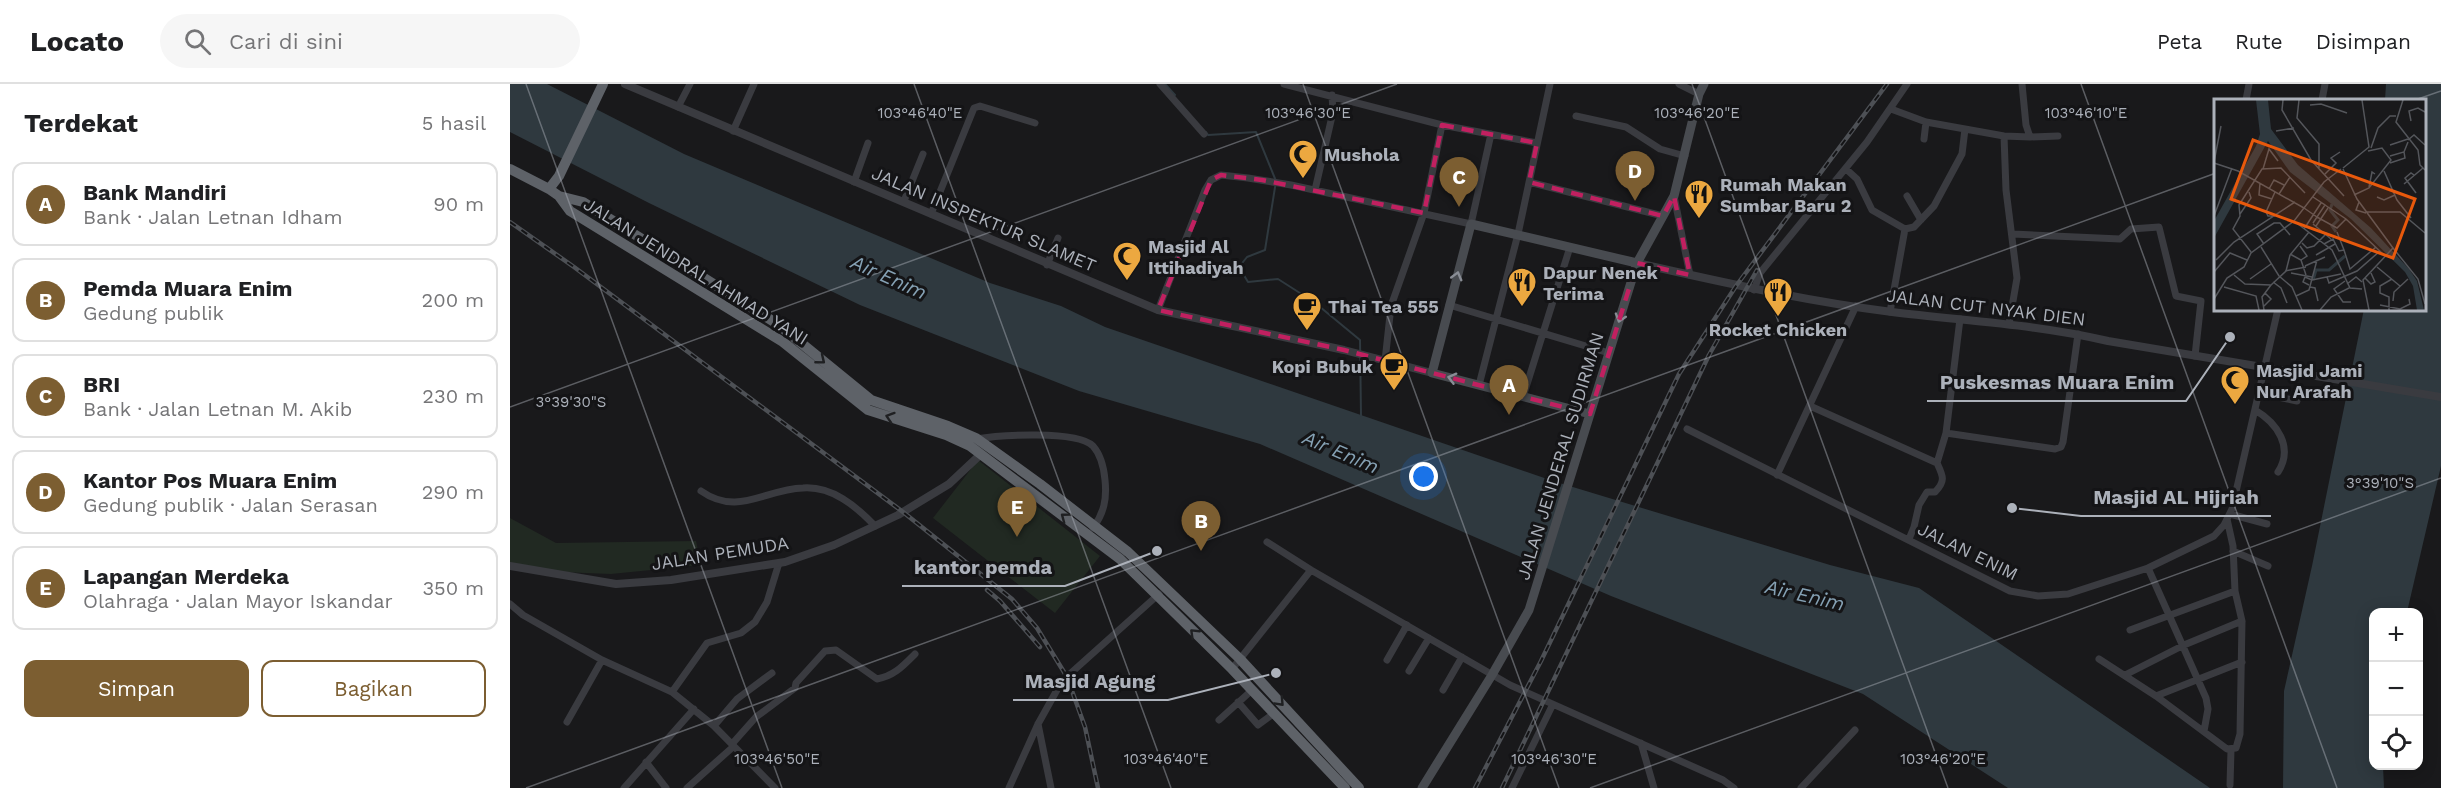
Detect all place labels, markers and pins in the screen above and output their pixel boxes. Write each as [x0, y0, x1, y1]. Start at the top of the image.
mosque icon: Mushola [1287, 138, 1319, 180]
place label: Mushola [1324, 144, 1400, 165]
pin: D [1616, 152, 1654, 201]
pin: C [1440, 158, 1478, 207]
place label: Rumah Makan Sumbar Baru 2 [1720, 174, 1851, 216]
restaurant icon: Rumah Makan Sumbar Baru 2 [1683, 178, 1715, 220]
place label: Masjid Al Ittihadiyah [1148, 236, 1244, 278]
mosque icon: Masjid Al Ittihadiyah [1111, 240, 1143, 282]
place label: Dapur Nenek Terima [1543, 262, 1659, 304]
restaurant icon: Dapur Nenek Terima [1506, 266, 1538, 308]
restaurant icon: Rocket Chicken [1762, 276, 1794, 318]
cafe icon: Thai Tea 555 [1291, 290, 1323, 332]
place label: Thai Tea 555 [1328, 296, 1439, 317]
place label: Rocket Chicken [1709, 319, 1847, 340]
cafe icon: Kopi Bubuk [1378, 350, 1410, 392]
place label: Kopi Bubuk [1272, 356, 1374, 377]
place label: Masjid Jami Nur Arafah [2256, 360, 2363, 402]
callout: Puskesmas Muara Enim [1927, 363, 2186, 401]
mosque icon: Masjid Jami Nur Arafah [2219, 364, 2251, 406]
pin: A [1490, 366, 1528, 415]
callout: Masjid AL Hijriah [2081, 478, 2271, 516]
pin: E [998, 488, 1036, 537]
pin: B [1182, 502, 1220, 551]
callout: kantor pemda [902, 548, 1065, 586]
callout: Masjid Agung [1013, 662, 1168, 700]

